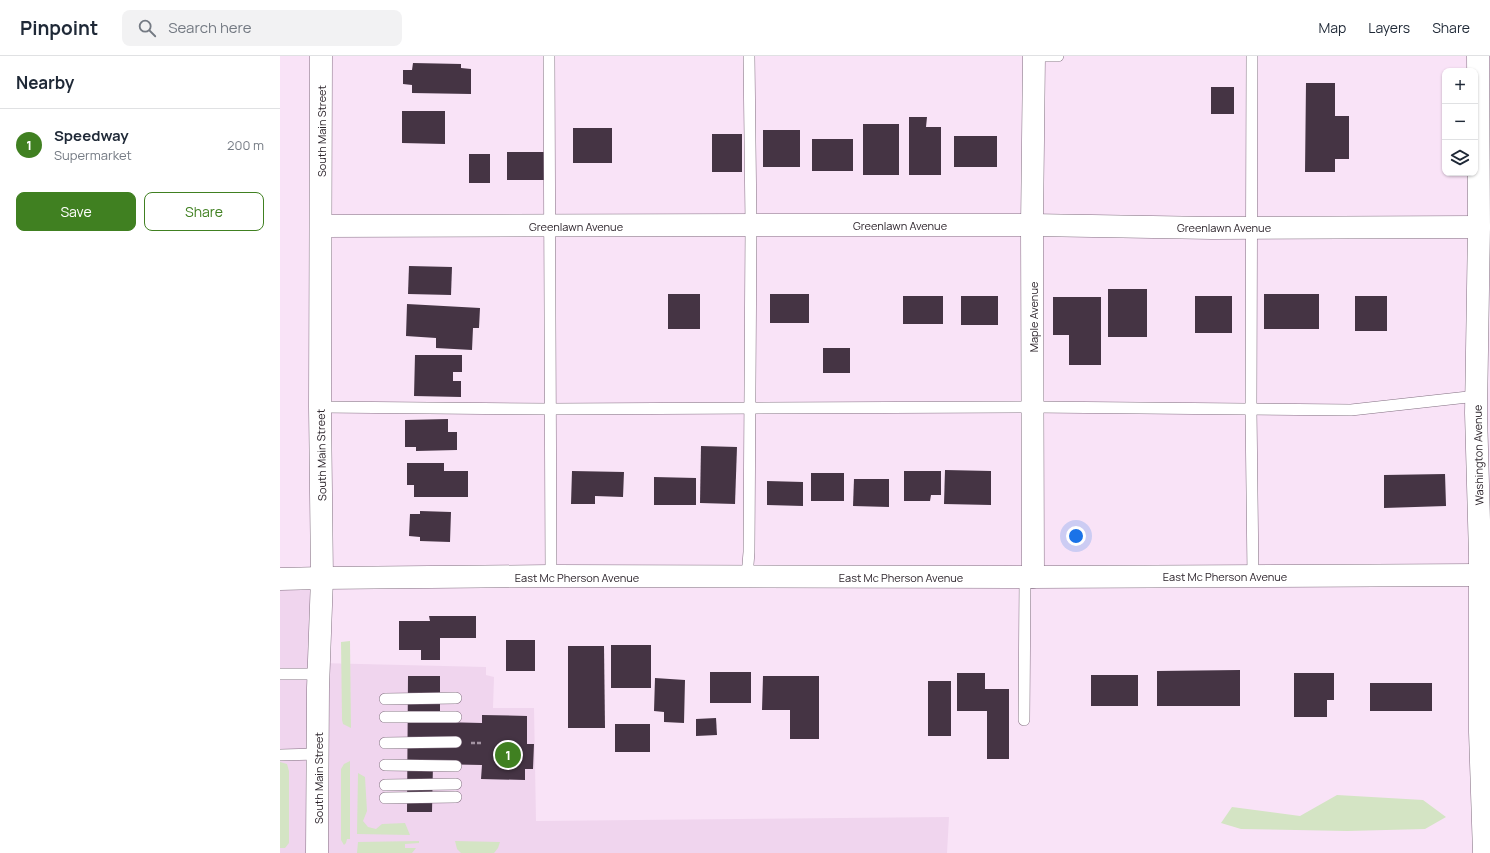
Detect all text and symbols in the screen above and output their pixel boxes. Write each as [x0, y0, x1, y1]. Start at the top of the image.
search box [122, 10, 402, 46]
text: Pinpoint [20, 15, 98, 41]
icon: search [136, 17, 158, 39]
text: Search here [168, 17, 252, 38]
text: Map [1318, 18, 1346, 37]
text: Layers [1368, 18, 1410, 37]
text: Share [1432, 18, 1470, 37]
map controls [1442, 68, 1478, 176]
button: + [1442, 68, 1478, 104]
text: Nearby [16, 71, 74, 94]
street label: South Main Street [314, 85, 329, 177]
button: − [1442, 104, 1478, 140]
text: Speedway [54, 125, 129, 146]
text: 1 [26, 136, 32, 154]
text: 200 m [227, 136, 264, 154]
button: layers [1442, 140, 1478, 176]
text: Supermarket [54, 146, 132, 164]
button: Save [16, 192, 136, 231]
button: Share [144, 192, 264, 231]
street label: Greenlawn Avenue [853, 218, 948, 233]
street label: Greenlawn Avenue [529, 219, 624, 234]
street label: Greenlawn Avenue [1177, 220, 1272, 235]
street label: Maple Avenue [1026, 281, 1041, 352]
street label: Washington Avenue [1470, 404, 1486, 506]
street label: South Main Street [313, 409, 329, 501]
your location [1066, 526, 1086, 546]
street label: East Mc Pherson Avenue [1163, 569, 1288, 584]
street label: East Mc Pherson Avenue [515, 570, 640, 585]
street label: East Mc Pherson Avenue [839, 570, 964, 585]
street label: South Main Street [311, 732, 326, 824]
pin: 1 [495, 740, 521, 770]

